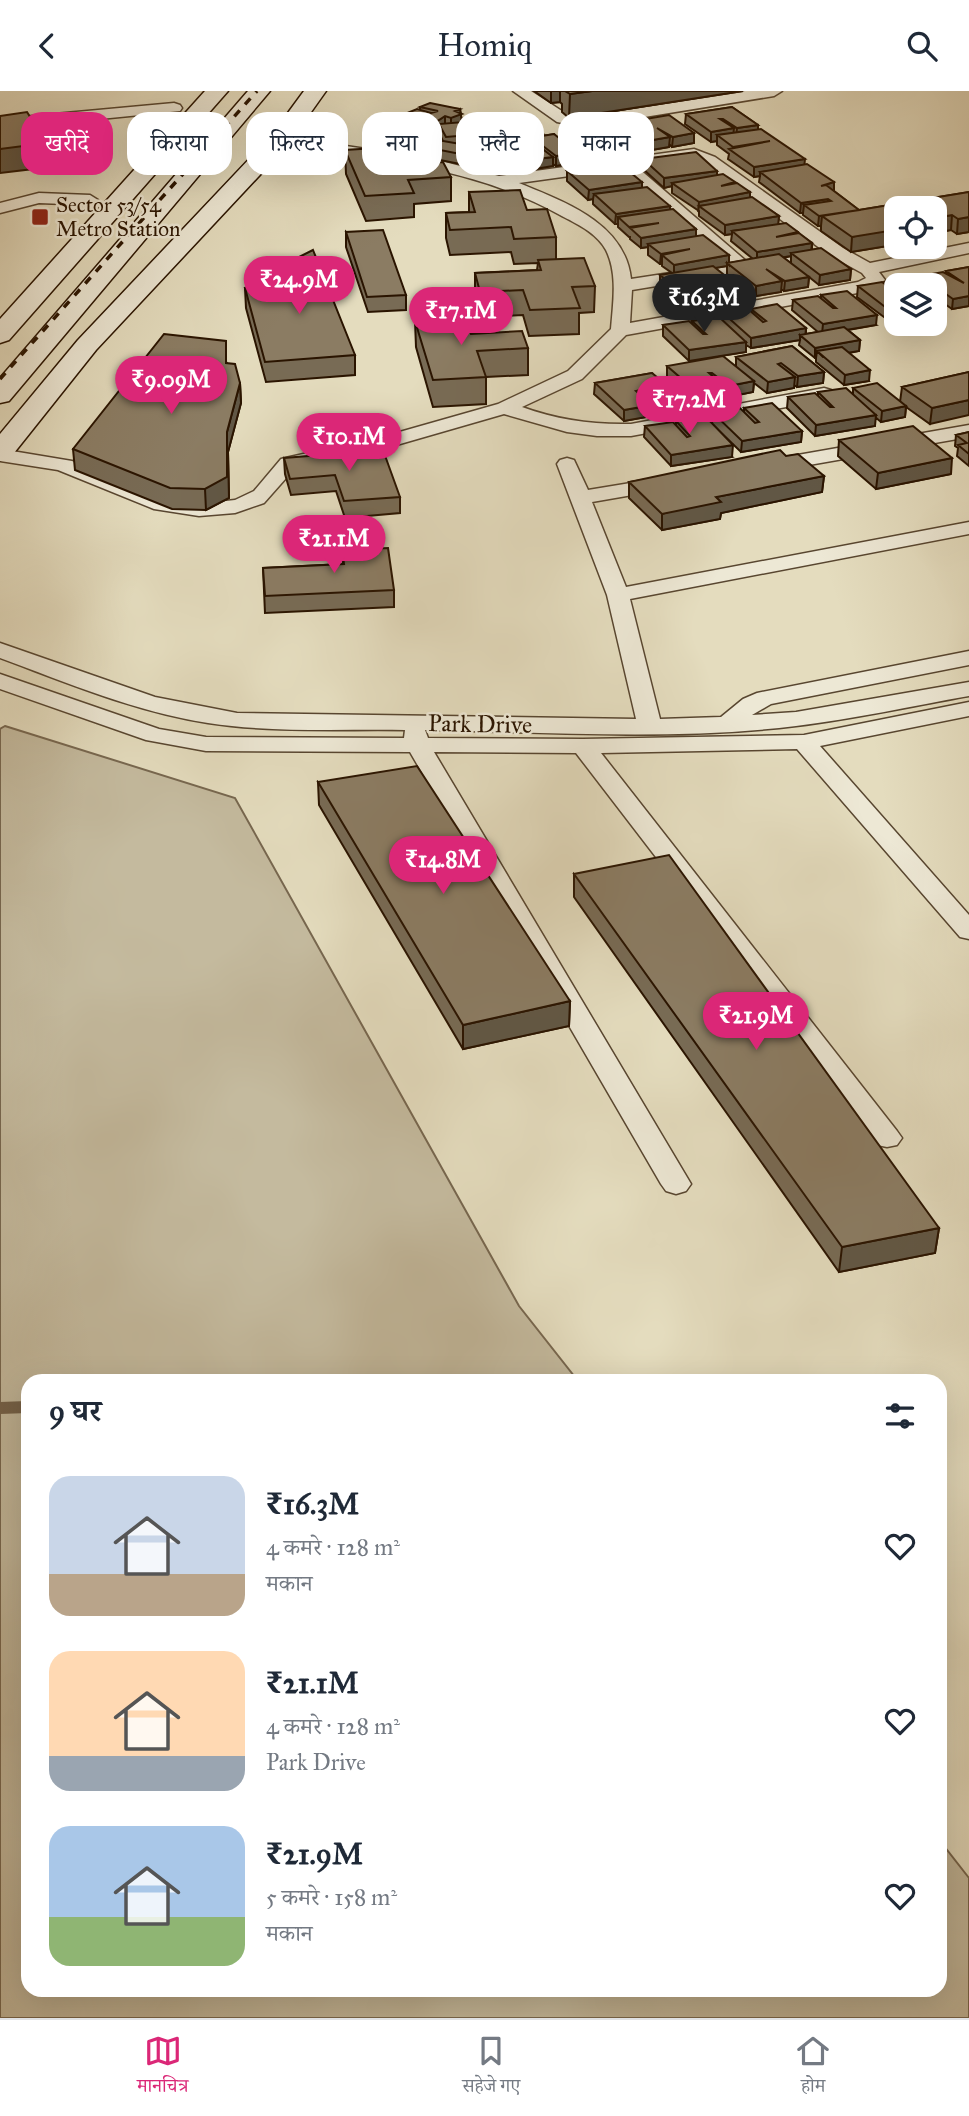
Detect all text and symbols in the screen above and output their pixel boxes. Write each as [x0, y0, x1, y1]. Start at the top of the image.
text: Homiq [437, 26, 532, 65]
icon: back [28, 27, 66, 65]
icon: search [903, 27, 941, 65]
chip: खरीदें [21, 112, 113, 175]
chip: किराया [127, 112, 232, 175]
chip: फ़िल्टर [246, 112, 348, 175]
chip: नया [362, 112, 442, 175]
chip: फ़्लैट [456, 112, 544, 175]
chip: मकान [558, 112, 654, 175]
place label: Sector 53/54 Metro Station [56, 192, 180, 242]
map controls [884, 196, 947, 336]
button: locate [884, 196, 947, 259]
marker: Sector 53/54 Metro Station [30, 207, 50, 227]
pin: ₹24.9M [242, 257, 356, 316]
text: ₹24.9M [260, 265, 338, 293]
button: layers [884, 273, 947, 336]
pin: ₹16.3M [647, 275, 761, 334]
text: ₹16.3M [668, 283, 740, 311]
pin: ₹17.1M [404, 287, 518, 347]
text: ₹17.1M [425, 296, 497, 324]
pin: ₹9.09M [114, 357, 228, 416]
text: ₹9.09M [131, 365, 211, 393]
pin: ₹17.2M [632, 377, 746, 436]
text: ₹17.2M [652, 385, 726, 413]
pin: ₹10.1M [292, 413, 406, 473]
text: ₹10.1M [313, 422, 385, 450]
pin: ₹21.1M [277, 515, 391, 575]
text: ₹21.1M [298, 524, 370, 552]
street label: Park Drive [428, 708, 532, 740]
pin: ₹14.8M [386, 837, 500, 896]
text: ₹14.8M [405, 845, 481, 873]
pin: ₹21.9M [699, 993, 813, 1052]
text: ₹21.9M [719, 1001, 793, 1029]
text: 9 घर [49, 1393, 101, 1429]
icon: filters [881, 1397, 919, 1435]
text: ₹16.3M [266, 1486, 359, 1522]
icon: home [105, 1504, 189, 1588]
icon: heart [881, 1527, 919, 1565]
text: 4 कमरे · 128 m² [266, 1533, 400, 1561]
text: मकान [266, 1569, 313, 1597]
text: ₹21.1M [266, 1665, 359, 1701]
icon: home [105, 1679, 189, 1763]
icon: heart [881, 1702, 919, 1740]
text: 4 कमरे · 128 m² [266, 1712, 400, 1740]
text: Park Drive [266, 1748, 366, 1776]
text: ₹21.9M [266, 1836, 363, 1872]
icon: home [105, 1854, 189, 1938]
icon: heart [881, 1877, 919, 1915]
text: 5 कमरे · 158 m² [266, 1883, 397, 1911]
text: मकान [266, 1919, 313, 1947]
tab: मानचित्र [137, 2032, 188, 2104]
tab: सहेजे गए [462, 2032, 520, 2104]
tab: होम [794, 2032, 832, 2104]

